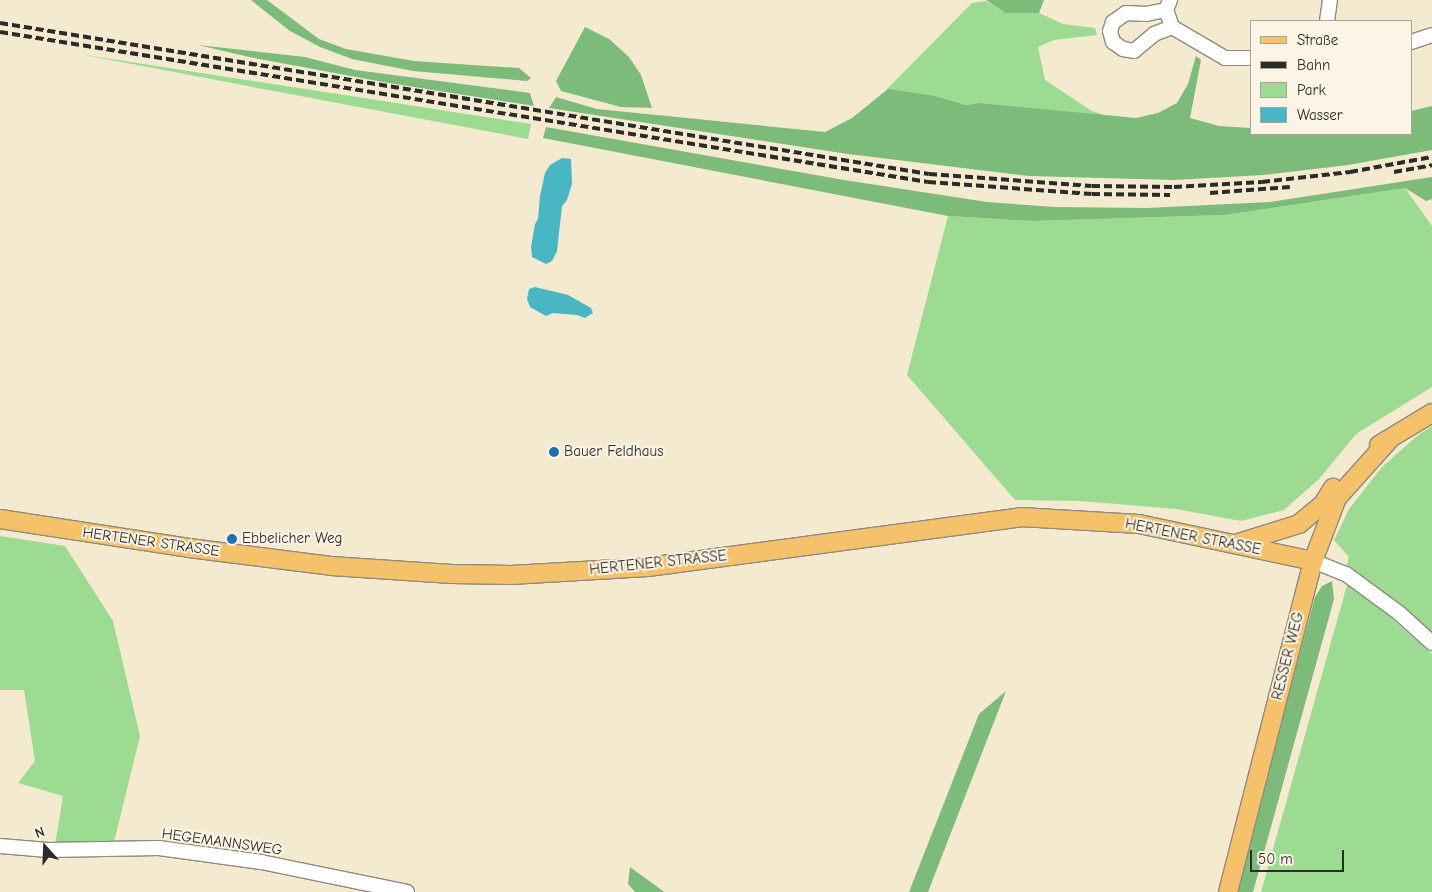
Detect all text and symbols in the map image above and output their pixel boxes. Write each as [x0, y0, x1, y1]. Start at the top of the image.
legend [1250, 20, 1412, 135]
text: Straße [1297, 31, 1338, 49]
text: Bahn [1297, 56, 1330, 74]
text: Park [1297, 81, 1326, 99]
text: Wasser [1297, 106, 1343, 124]
place label: Bauer Feldhaus [564, 443, 663, 461]
marker: Bauer Feldhaus [548, 446, 560, 458]
street label: HERTENER STRASSE [1124, 515, 1262, 559]
street label: HERTENER STRASSE [81, 523, 221, 561]
place label: Ebbelicher Weg [242, 530, 342, 548]
marker: Ebbelicher Weg [226, 533, 238, 545]
street label: HERTENER STRASSE [588, 547, 728, 579]
street label: RESSER WEG [1268, 610, 1308, 702]
north arrow [20, 822, 70, 872]
text: N [32, 823, 47, 842]
street label: HEGEMANNSWEG [161, 825, 283, 859]
scale bar [1252, 840, 1346, 872]
text: 50 m [1258, 850, 1293, 868]

